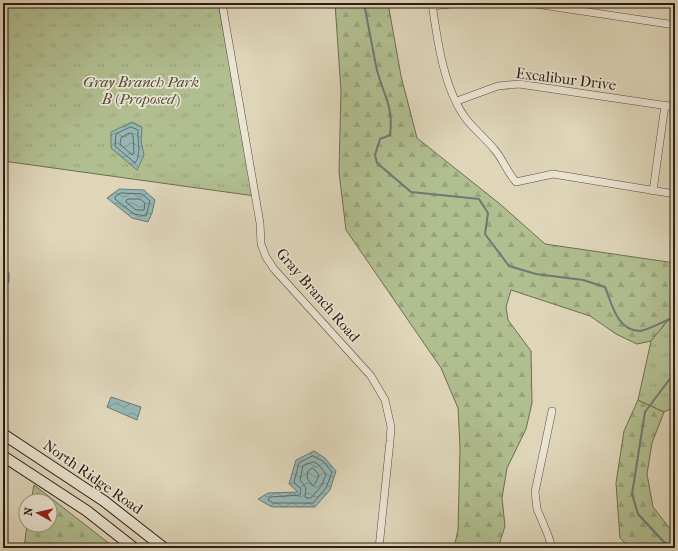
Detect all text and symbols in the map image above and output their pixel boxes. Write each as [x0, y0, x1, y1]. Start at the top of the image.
street label: Excalibur Drive [515, 64, 618, 94]
park label: Gray Branch Park B (Proposed) [83, 73, 199, 108]
street label: Gray Branch Road [272, 244, 364, 346]
street label: North Ridge Road [40, 436, 147, 519]
north arrow [18, 493, 58, 533]
text: N [22, 506, 36, 517]

